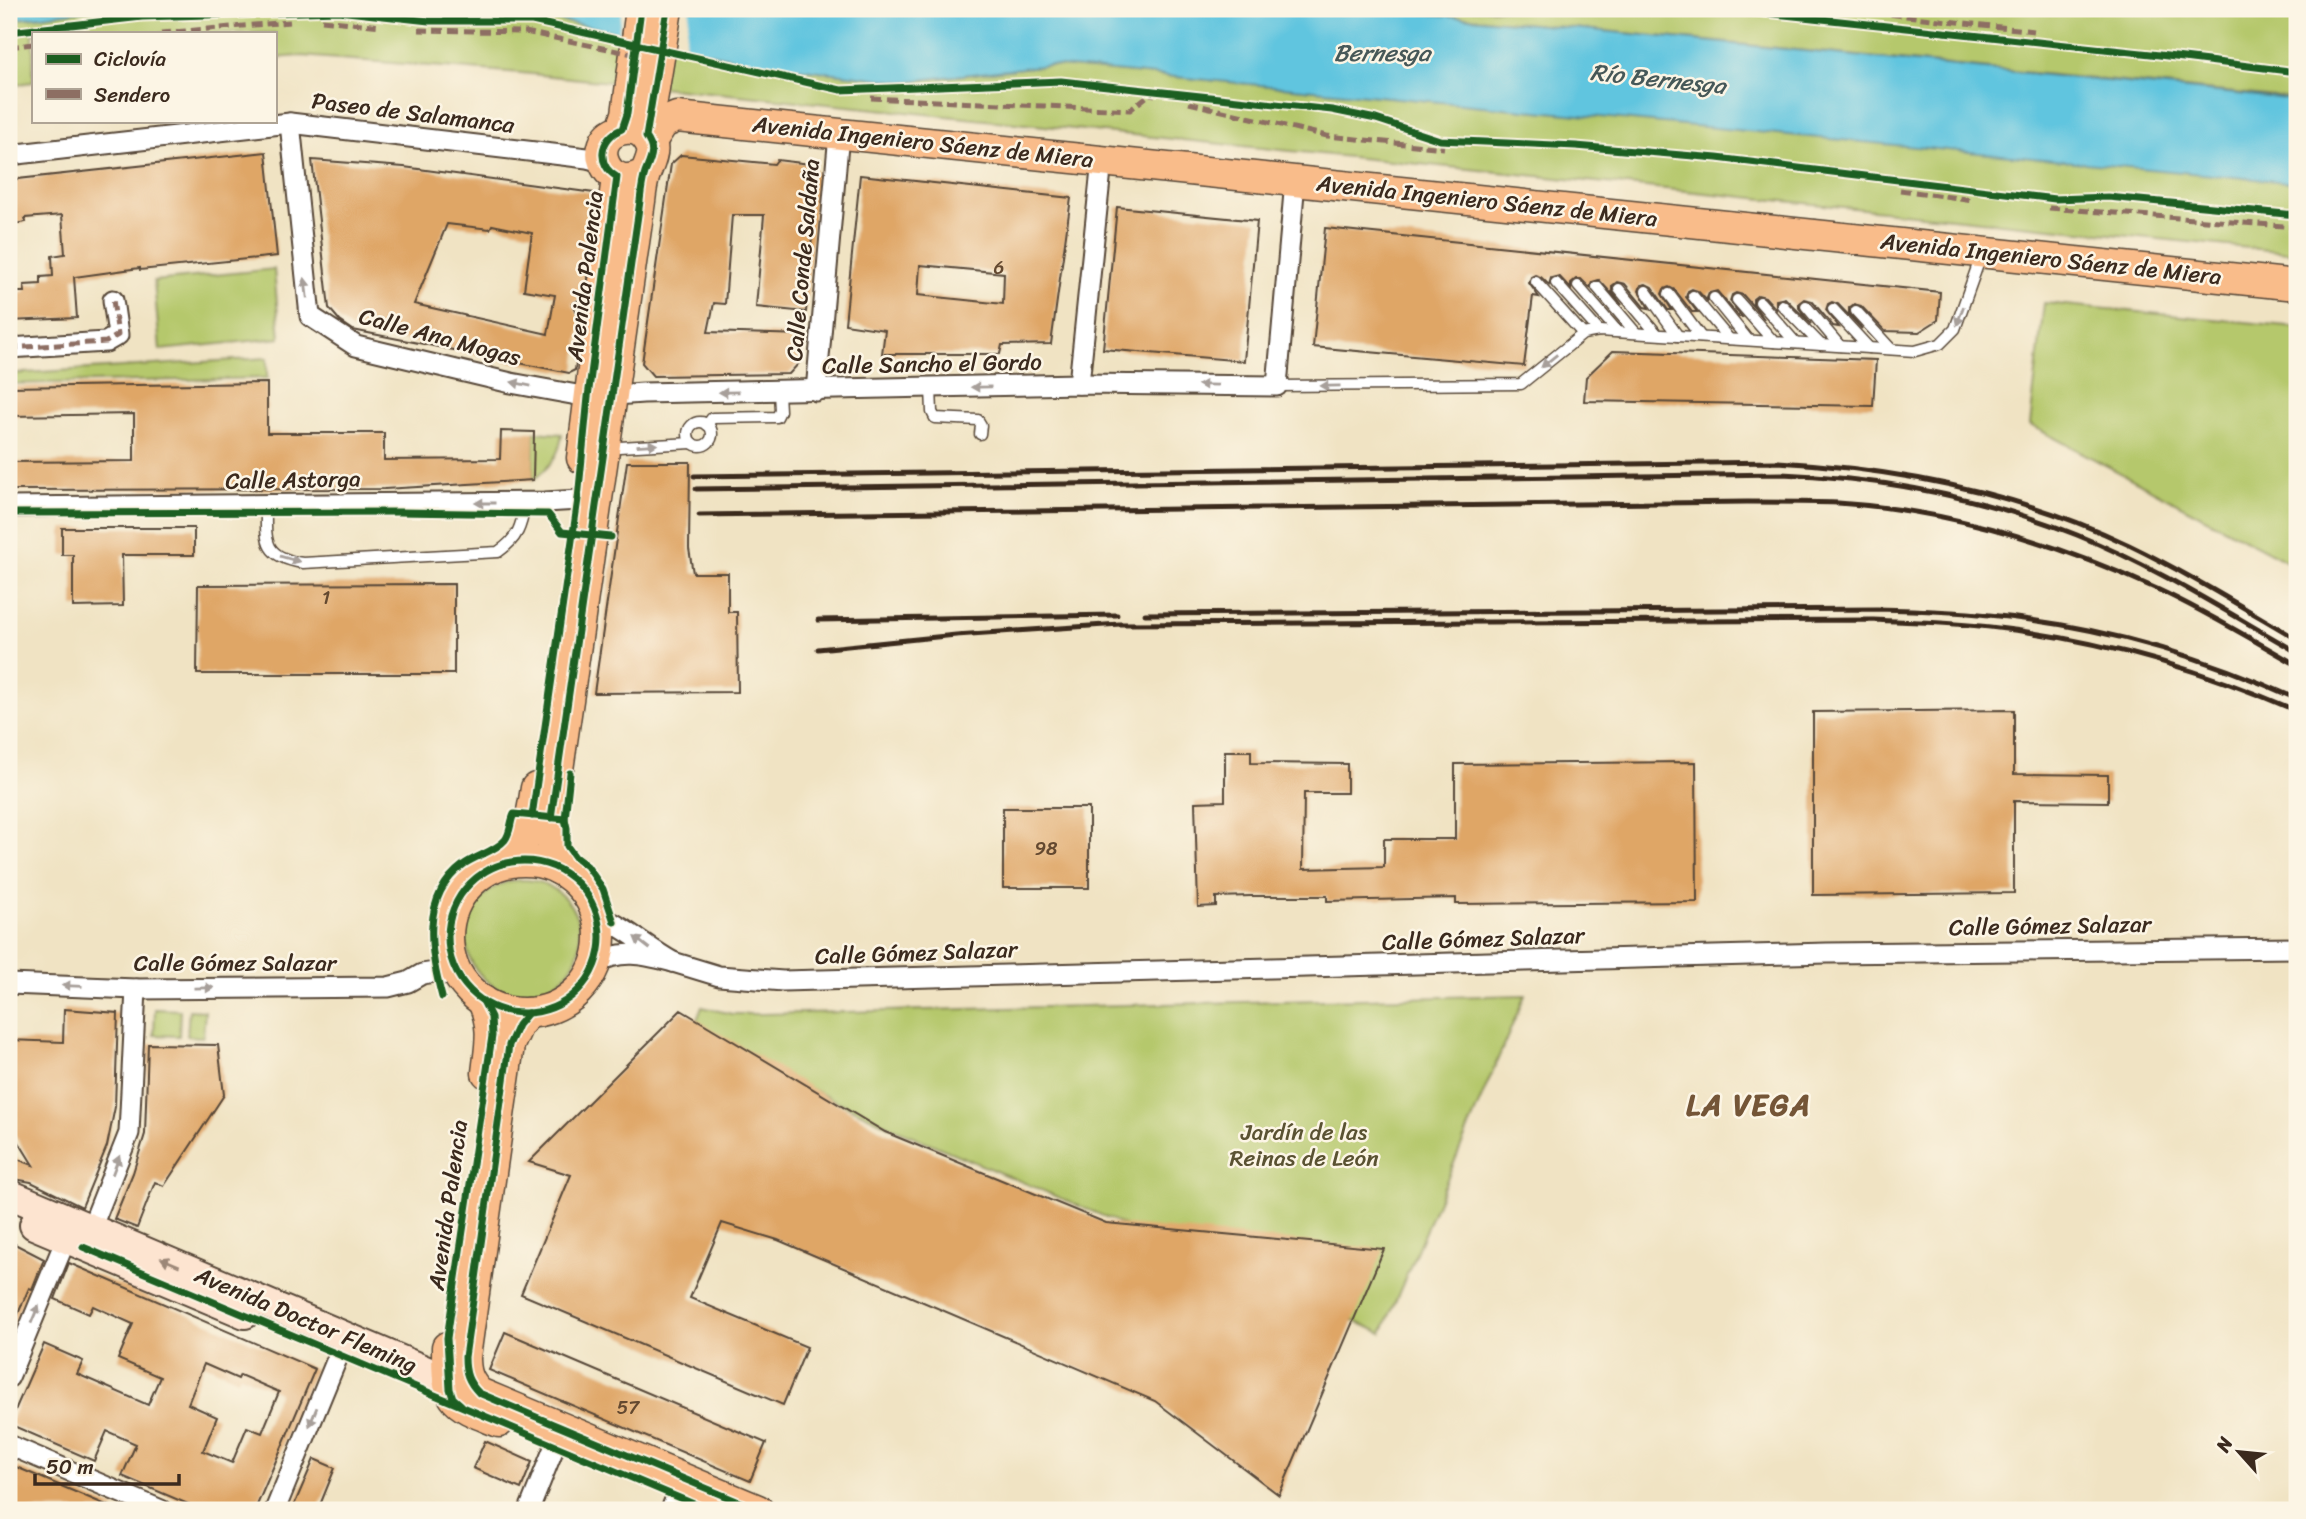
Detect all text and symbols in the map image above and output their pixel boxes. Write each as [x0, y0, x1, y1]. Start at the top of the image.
legend [32, 32, 276, 122]
water label: Bernesga [1334, 32, 1432, 74]
text: Ciclovía [94, 40, 167, 78]
water label: Río Bernesga [1588, 51, 1730, 107]
text: Sendero [94, 76, 170, 114]
street label: Paseo de Salamanca [309, 80, 517, 146]
street label: Avenida Ingeniero Sáenz de Miera [750, 104, 1096, 180]
street label: Calle Conde Saldaña [774, 157, 832, 363]
street label: Avenida Ingeniero Sáenz de Miera [1314, 163, 1660, 239]
street label: Avenida Palencia [554, 188, 616, 365]
street label: Avenida Ingeniero Sáenz de Miera [1878, 221, 2224, 297]
house number: 6 [994, 251, 1004, 284]
one-way arrow [301, 277, 312, 299]
street label: Calle Ana Mogas [354, 296, 526, 378]
one-way arrow [1954, 306, 1965, 327]
street label: Calle Sancho el Gordo [822, 342, 1043, 386]
one-way arrow [1541, 353, 1558, 368]
one-way arrow [510, 379, 532, 390]
one-way arrow [1197, 380, 1219, 391]
one-way arrow [1319, 380, 1341, 392]
one-way arrow [970, 381, 992, 392]
one-way arrow [718, 386, 740, 398]
one-way arrow [636, 440, 658, 451]
street label: Calle Astorga [225, 458, 361, 502]
one-way arrow [474, 497, 496, 509]
one-way arrow [279, 554, 301, 565]
house number: 1 [322, 581, 330, 614]
house number: 98 [1034, 832, 1058, 865]
street label: Calle Gómez Salazar [1949, 904, 2153, 948]
street label: Calle Gómez Salazar [1381, 915, 1586, 963]
street label: Calle Gómez Salazar [814, 929, 1019, 977]
one-way arrow [634, 936, 652, 951]
street label: Calle Gómez Salazar [134, 943, 338, 984]
one-way arrow [61, 981, 83, 992]
one-way arrow [193, 983, 215, 994]
district label: LA VEGA [1686, 1078, 1812, 1132]
park label: Jardín de las Reinas de León [1229, 1112, 1379, 1179]
street label: Avenida Palencia [416, 1117, 480, 1294]
one-way arrow [111, 1154, 122, 1175]
street label: Avenida Doctor Fleming [187, 1254, 424, 1386]
one-way arrow [159, 1256, 180, 1267]
one-way arrow [30, 1304, 41, 1325]
house number: 57 [617, 1391, 640, 1424]
one-way arrow [308, 1407, 319, 1428]
north arrow [2204, 1418, 2274, 1488]
text: N [2206, 1430, 2242, 1459]
scale bar [35, 1442, 178, 1486]
text: 50 m [46, 1448, 94, 1486]

